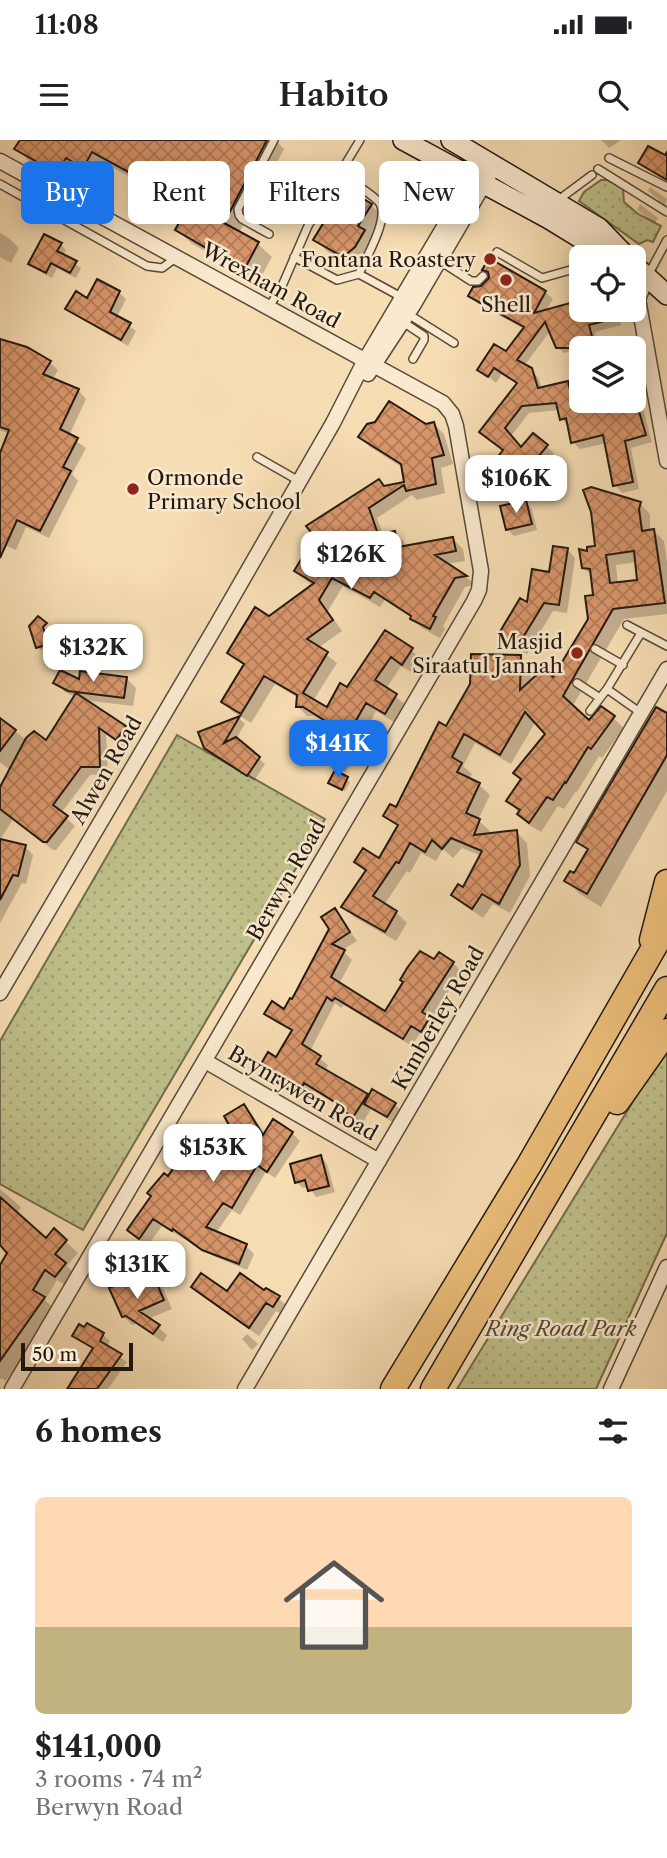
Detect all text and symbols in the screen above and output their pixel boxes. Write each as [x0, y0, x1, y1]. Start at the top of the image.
text: 11:08 [35, 9, 99, 41]
text: Habito [279, 75, 388, 114]
icon: menu [35, 76, 73, 114]
icon: search [594, 76, 632, 114]
chip: Buy [21, 161, 114, 224]
chip: Rent [128, 161, 230, 224]
chip: Filters [244, 161, 365, 224]
chip: New [379, 161, 479, 224]
street label: Wrexham Road [197, 236, 345, 333]
map controls [569, 245, 646, 413]
button: locate [569, 245, 646, 322]
place label: Fontana Roastery [301, 247, 476, 272]
marker: Fontana Roastery [482, 251, 498, 267]
marker: Shell [498, 272, 514, 288]
place label: Shell [481, 292, 531, 317]
button: layers [569, 336, 646, 413]
pin: $106K [467, 456, 565, 515]
text: $106K [481, 464, 551, 492]
place label: Ormonde Primary School [147, 465, 301, 514]
marker: Ormonde Primary School [125, 481, 141, 497]
pin: $126K [302, 532, 400, 591]
text: $126K [317, 540, 385, 568]
pin: $132K [44, 624, 142, 684]
place label: Masjid Siraatul Jannah [412, 629, 563, 678]
text: $132K [59, 633, 127, 661]
marker: Masjid Siraatul Jannah [569, 645, 585, 661]
street label: Alwen Road [64, 711, 147, 829]
pin: $141K [289, 720, 387, 780]
text: $141K [305, 729, 371, 757]
street label: Berwyn Road [241, 815, 331, 945]
street label: Kimberley Road [387, 942, 489, 1094]
street label: Brynrywen Road [224, 1040, 382, 1146]
pin: $153K [164, 1124, 262, 1184]
text: $153K [179, 1133, 247, 1161]
pin: $131K [88, 1242, 186, 1301]
text: $131K [105, 1250, 169, 1278]
park label: Ring Road Park [483, 1316, 637, 1341]
scale bar [21, 1340, 133, 1372]
text: 50 m [32, 1343, 77, 1366]
icon: filters [594, 1412, 632, 1450]
text: 6 homes [35, 1413, 162, 1450]
icon: home [271, 1542, 397, 1668]
text: $141,000 [35, 1728, 162, 1765]
text: 3 rooms · 74 m² [35, 1765, 202, 1793]
text: Berwyn Road [35, 1793, 183, 1821]

